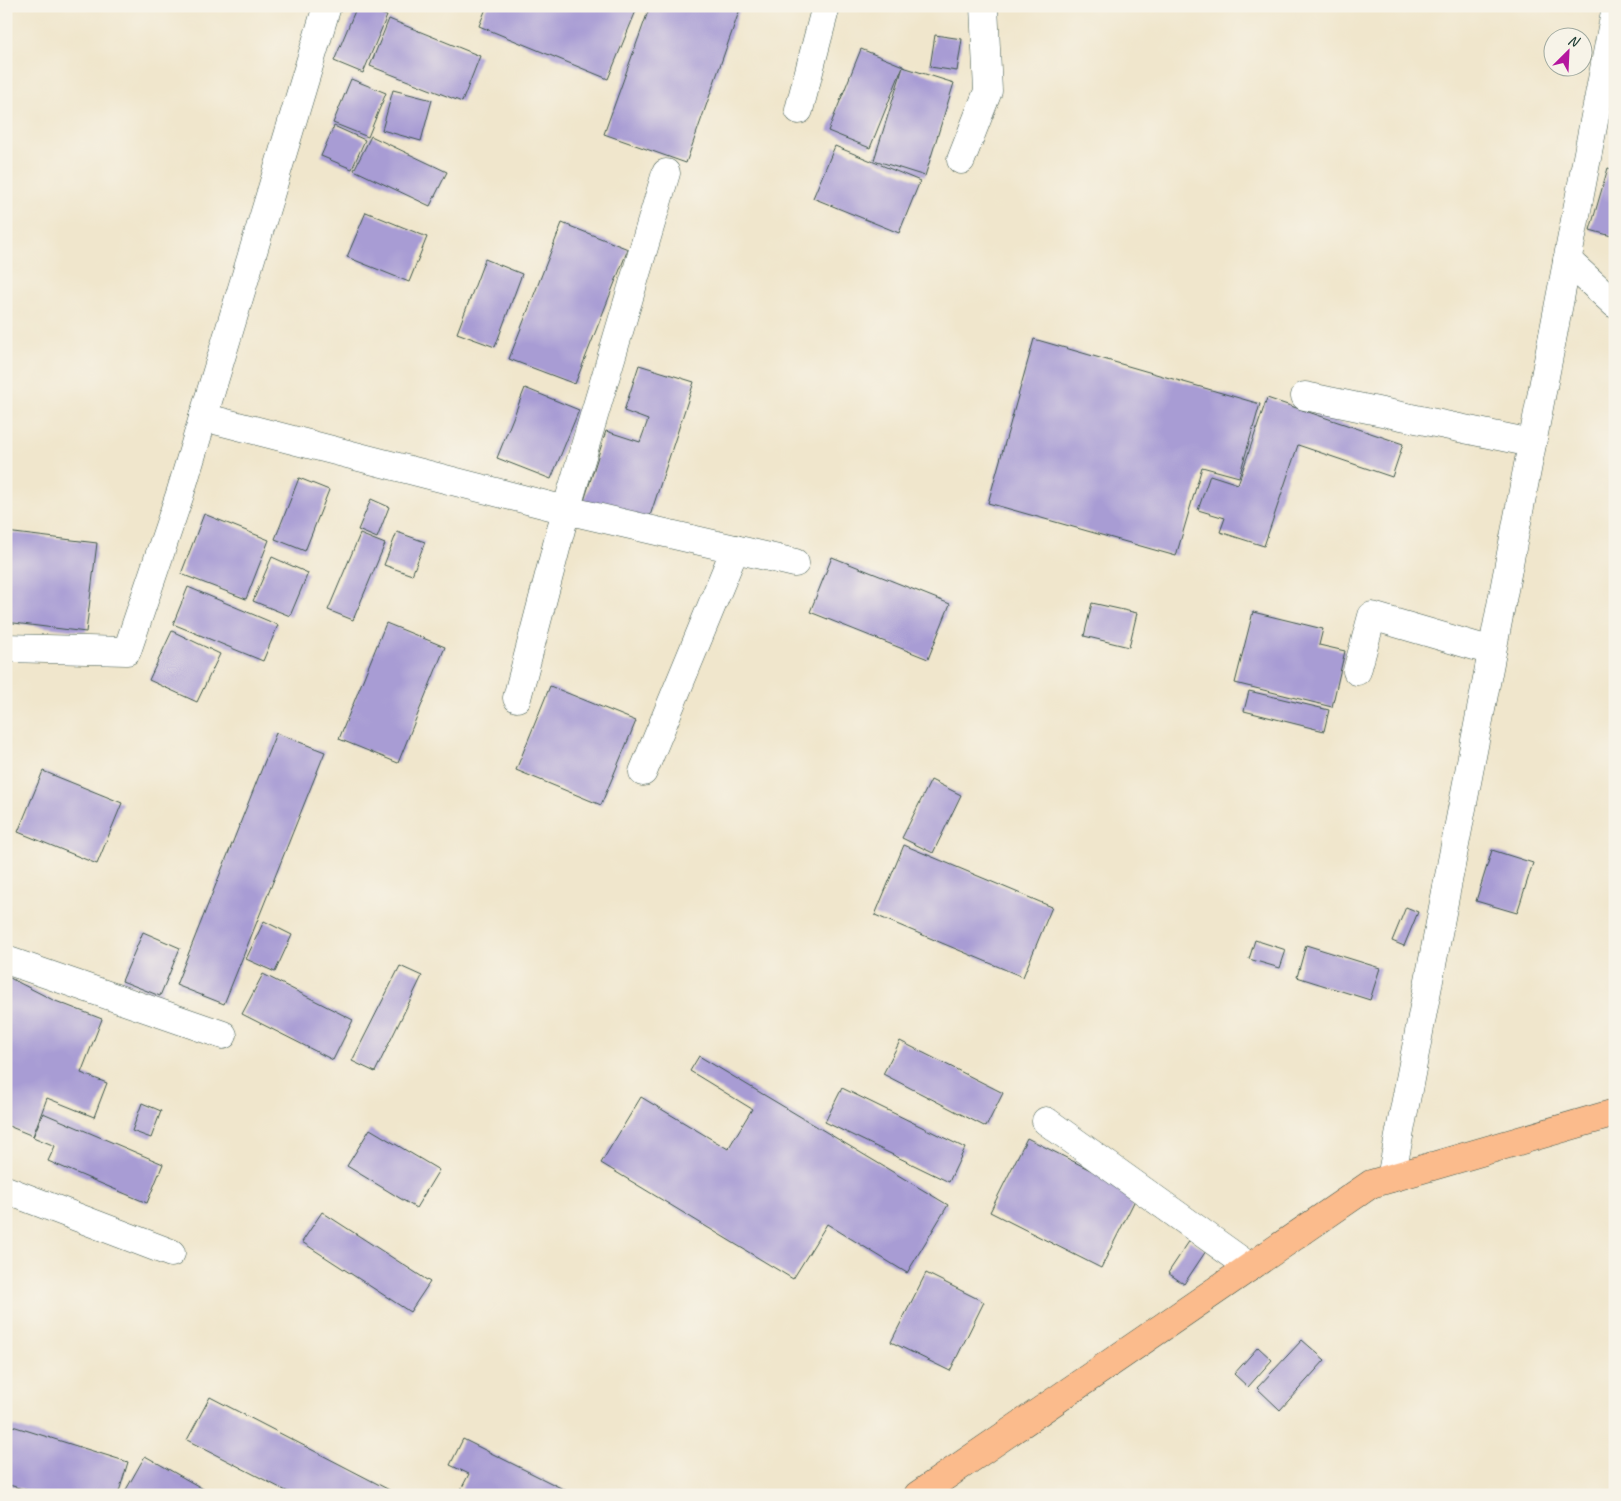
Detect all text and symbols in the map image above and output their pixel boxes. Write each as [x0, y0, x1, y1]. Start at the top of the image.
north arrow [1544, 28, 1594, 78]
text: N [1566, 31, 1583, 51]

